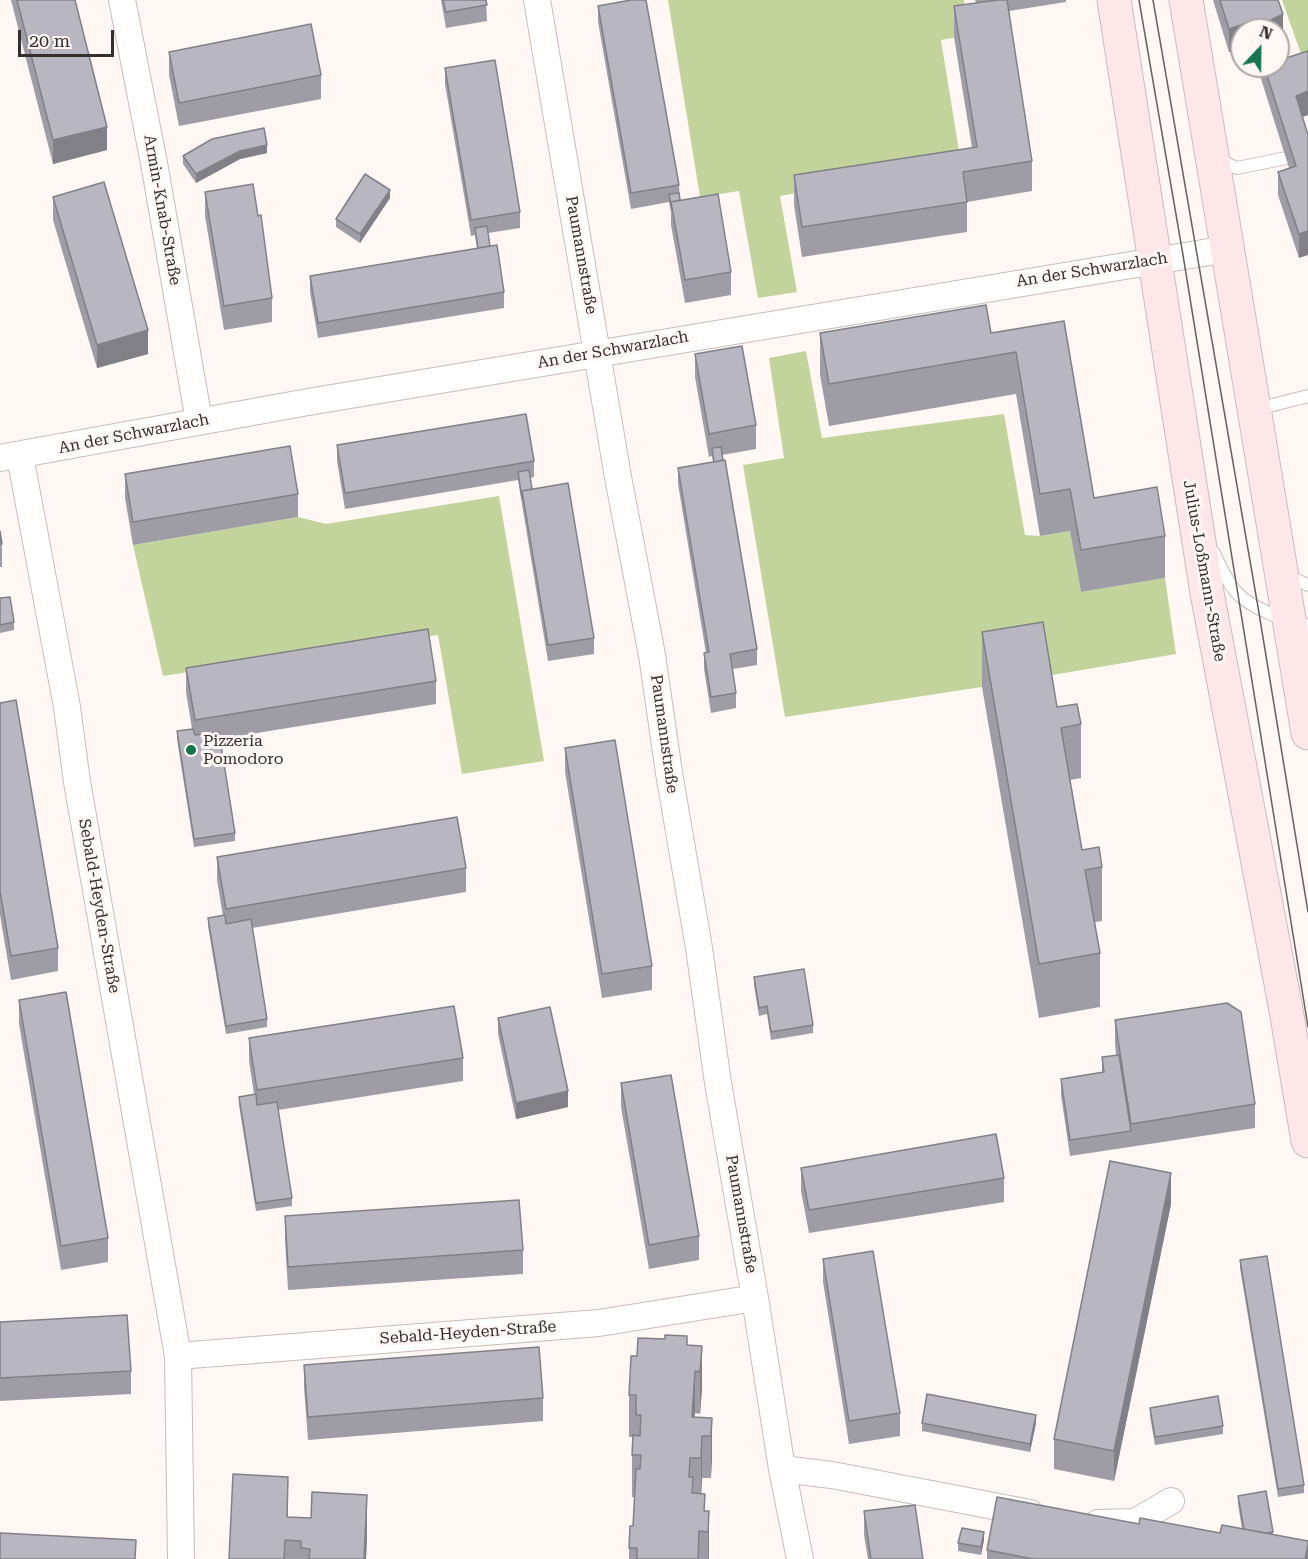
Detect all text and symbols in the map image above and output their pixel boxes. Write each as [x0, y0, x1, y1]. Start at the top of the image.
scale bar [21, 18, 117, 56]
north arrow [1230, 18, 1290, 78]
text: N [1257, 22, 1275, 44]
text: 20 m [29, 30, 70, 51]
street label: Armin-Knab-Straße [139, 133, 185, 287]
street label: Paumannstraße [561, 194, 601, 316]
street label: An der Schwarzlach [1015, 249, 1169, 291]
street label: An der Schwarzlach [536, 327, 690, 373]
street label: An der Schwarzlach [57, 410, 211, 458]
street label: Julius-Loßmann-Straße [1179, 479, 1229, 663]
street label: Paumannstraße [646, 673, 682, 795]
place label: Pizzeria Pomodoro [203, 731, 283, 769]
marker: Pizzeria Pomodoro [184, 743, 198, 757]
street label: Sebald-Heyden-Straße [74, 817, 124, 995]
street label: Paumannstraße [721, 1153, 761, 1275]
street label: Sebald-Heyden-Straße [379, 1317, 557, 1349]

